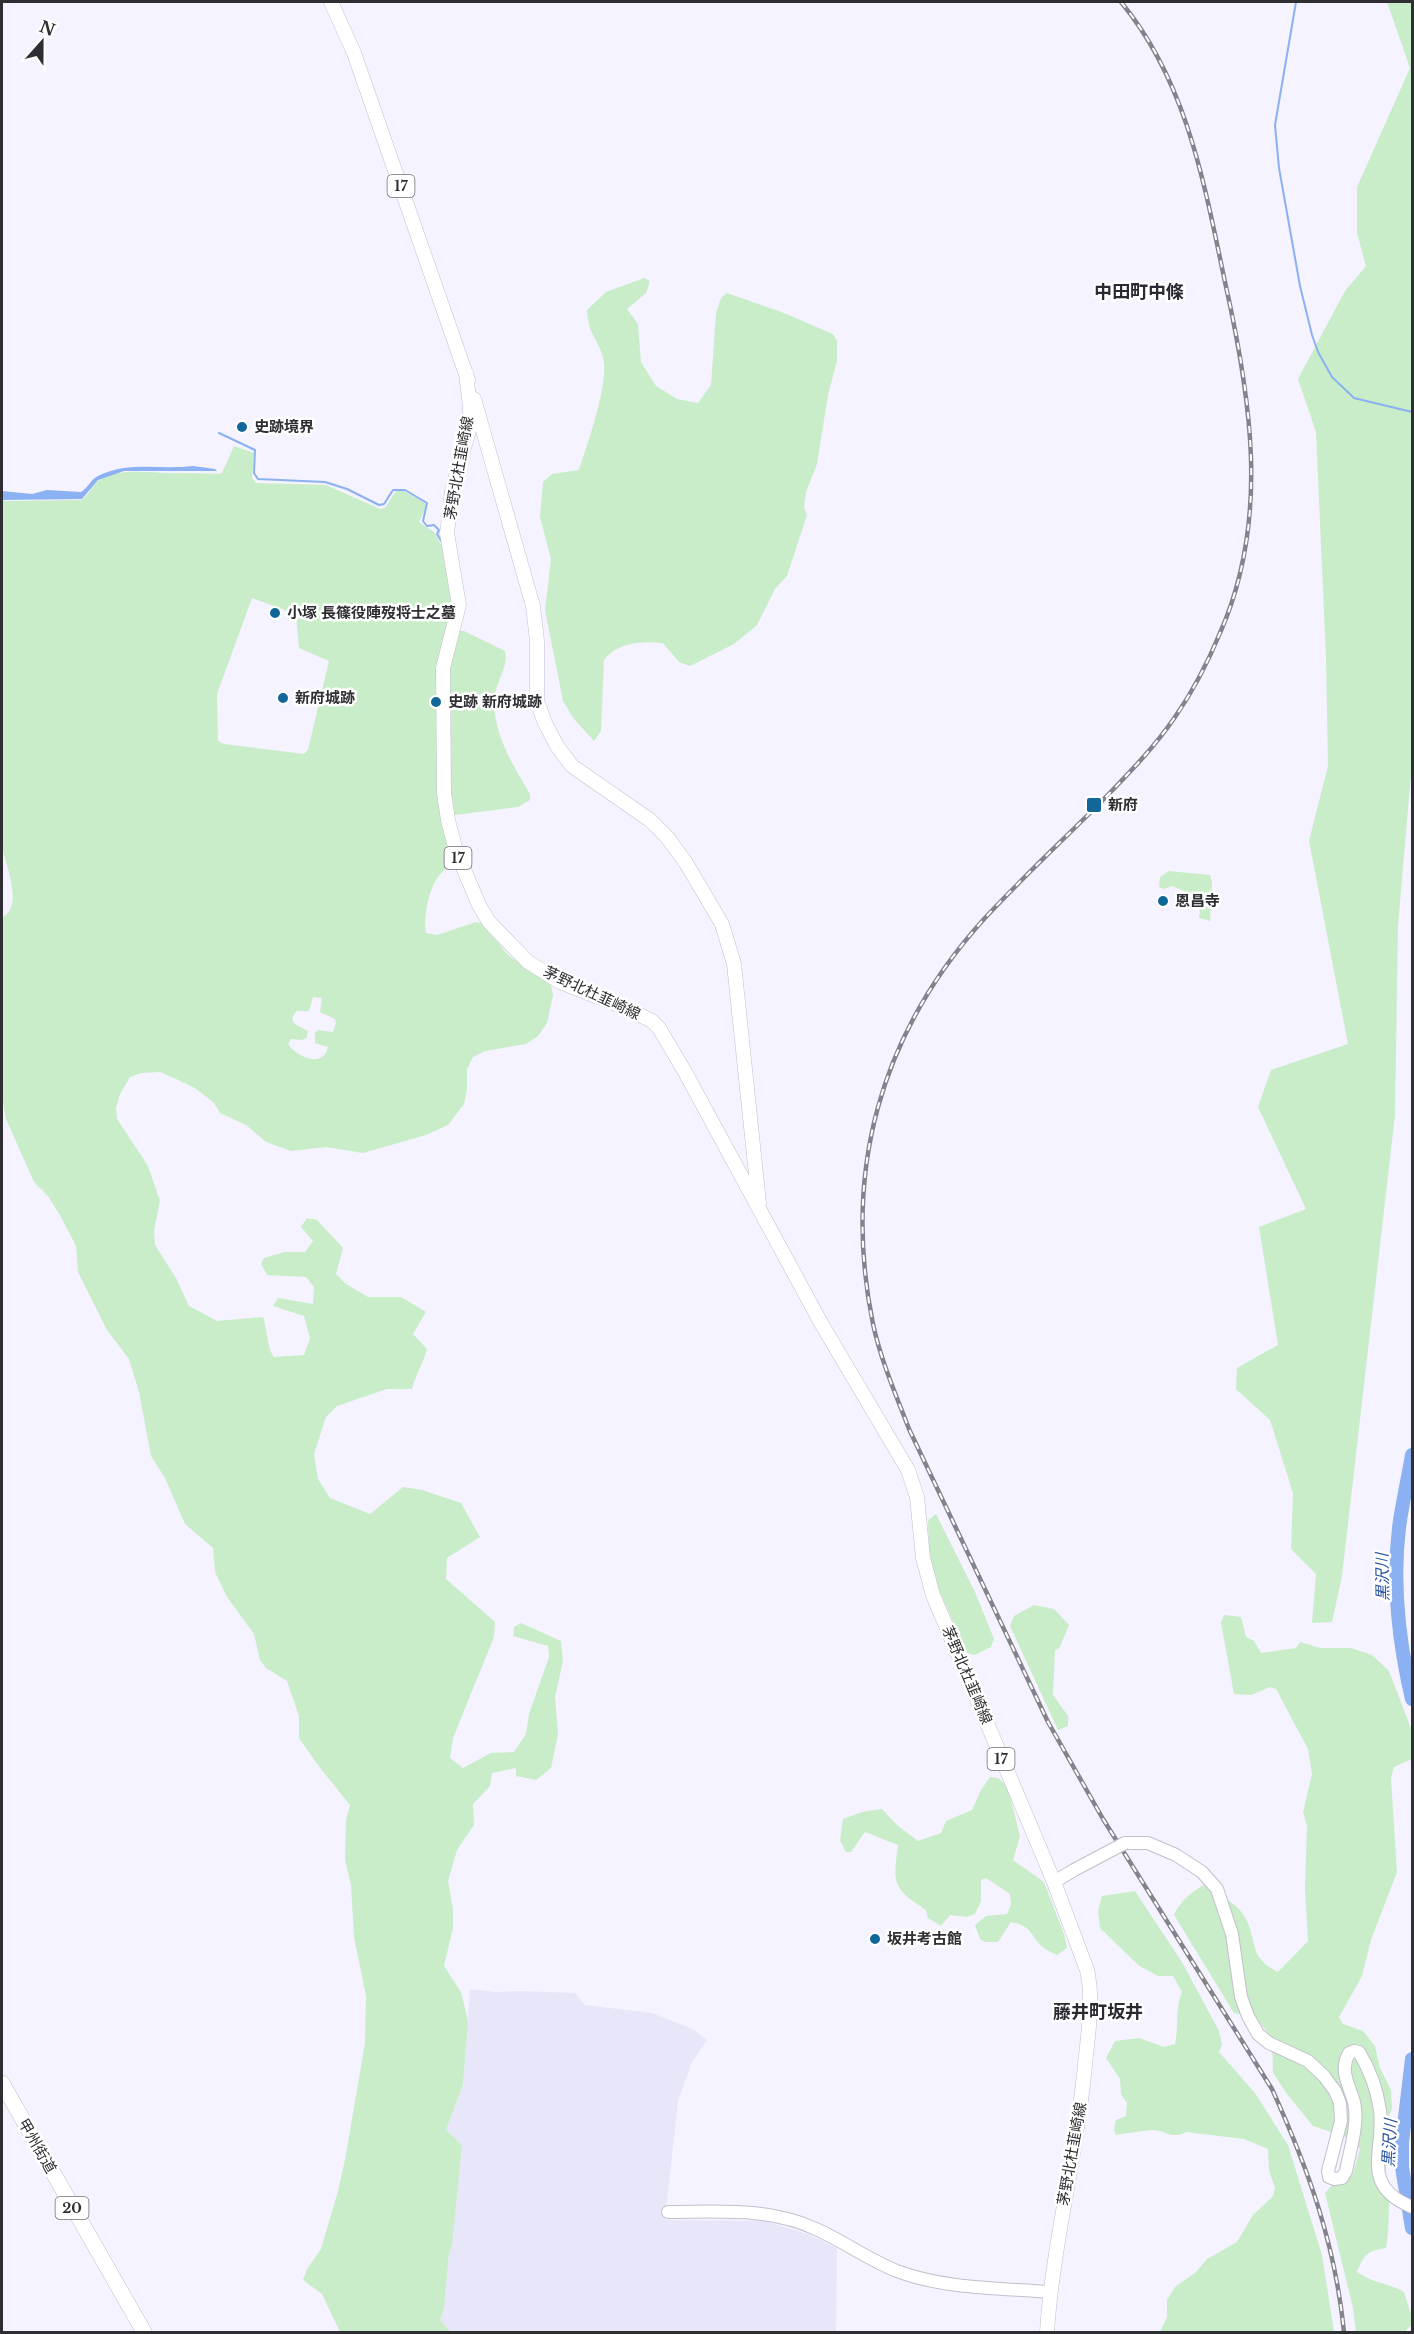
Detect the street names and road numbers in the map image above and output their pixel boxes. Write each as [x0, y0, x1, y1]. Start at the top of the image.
road number: 17 [388, 175, 414, 197]
street label: 茅野北杜韮崎線 [440, 415, 477, 521]
road number: 17 [444, 847, 472, 869]
street label: 茅野北杜韮崎線 [541, 962, 644, 1023]
street label: 茅野北杜韮崎線 [938, 1623, 997, 1727]
road number: 17 [988, 1748, 1014, 1770]
street label: 茅野北杜韮崎線 [1053, 2101, 1090, 2207]
street label: 甲州街道 [14, 2115, 61, 2176]
road number: 20 [56, 2197, 88, 2219]

